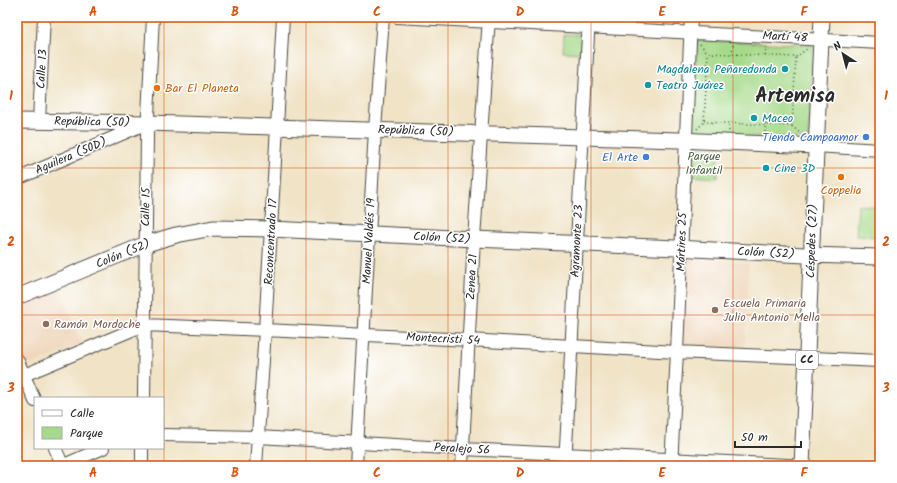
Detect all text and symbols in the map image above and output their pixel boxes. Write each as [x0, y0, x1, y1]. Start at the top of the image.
text: A [89, 2, 97, 23]
text: B [231, 2, 239, 23]
text: C [373, 2, 381, 23]
text: D [516, 2, 525, 23]
text: E [658, 2, 666, 23]
text: F [800, 2, 808, 23]
street label: Martí 48 [762, 26, 809, 48]
north arrow [823, 34, 863, 74]
text: N [830, 37, 846, 56]
street label: Calle 13 [31, 49, 53, 89]
place label: Magdalena Peñaredonda [657, 60, 777, 79]
marker: Magdalena Peñaredonda [780, 64, 790, 74]
place label: Teatro Juárez [656, 76, 724, 95]
place label: Bar El Planeta [165, 79, 239, 98]
marker: Teatro Juárez [643, 80, 653, 90]
district label: Artemisa [755, 81, 835, 113]
marker: Bar El Planeta [152, 83, 162, 93]
text: 1 [9, 86, 13, 107]
text: 1 [884, 86, 888, 107]
place label: Maceo [762, 109, 793, 128]
street label: República (50) [54, 112, 130, 132]
marker: Maceo [749, 113, 759, 123]
street label: República (50) [378, 120, 454, 142]
place label: Tienda Campoamor [762, 128, 859, 147]
street label: Aguilera (50D) [32, 132, 110, 180]
marker: Tienda Campoamor [861, 132, 871, 142]
park label: Parque Infantil [685, 147, 723, 180]
place label: El Arte [602, 148, 639, 167]
marker: El Arte [641, 152, 651, 162]
place label: Cine 3D [774, 159, 816, 178]
marker: Cine 3D [761, 163, 771, 173]
marker: Coppelia [836, 172, 846, 182]
place label: Coppelia [821, 181, 862, 200]
street label: Calle 15 [136, 186, 156, 227]
street label: Manuel Valdés 19 [357, 197, 381, 285]
street label: Reconcentrado 17 [259, 198, 283, 286]
street label: Céspedes (27) [801, 203, 823, 279]
street label: Agramonte 23 [566, 204, 588, 278]
street label: Mártires 25 [671, 210, 693, 272]
street label: Colón (52) [413, 227, 471, 249]
text: 2 [7, 232, 15, 253]
text: 2 [882, 232, 890, 253]
street label: Colón (52) [93, 234, 153, 274]
street label: Colón (52) [737, 242, 795, 264]
street label: Zenea 21 [461, 253, 483, 300]
place label: Escuela Primaria Julio Antonio Mella [723, 294, 820, 327]
marker: Escuela Primaria Julio Antonio Mella [710, 305, 720, 315]
place label: Ramón Mordoche [54, 315, 141, 334]
marker: Ramón Mordoche [41, 319, 51, 329]
street label: Montecristi 54 [406, 328, 481, 350]
road number: CC [796, 351, 818, 369]
text: 3 [6, 378, 15, 399]
text: 3 [881, 378, 890, 399]
legend [34, 397, 164, 449]
text: Calle [70, 404, 95, 423]
scale bar [735, 423, 801, 449]
text: Parque [70, 424, 104, 443]
text: 50 m [741, 428, 768, 447]
street label: Peralejo 56 [433, 438, 491, 460]
text: A [89, 463, 97, 483]
text: B [231, 463, 239, 483]
text: C [373, 463, 381, 483]
text: D [516, 463, 525, 483]
text: E [658, 463, 666, 483]
text: F [800, 463, 808, 483]

